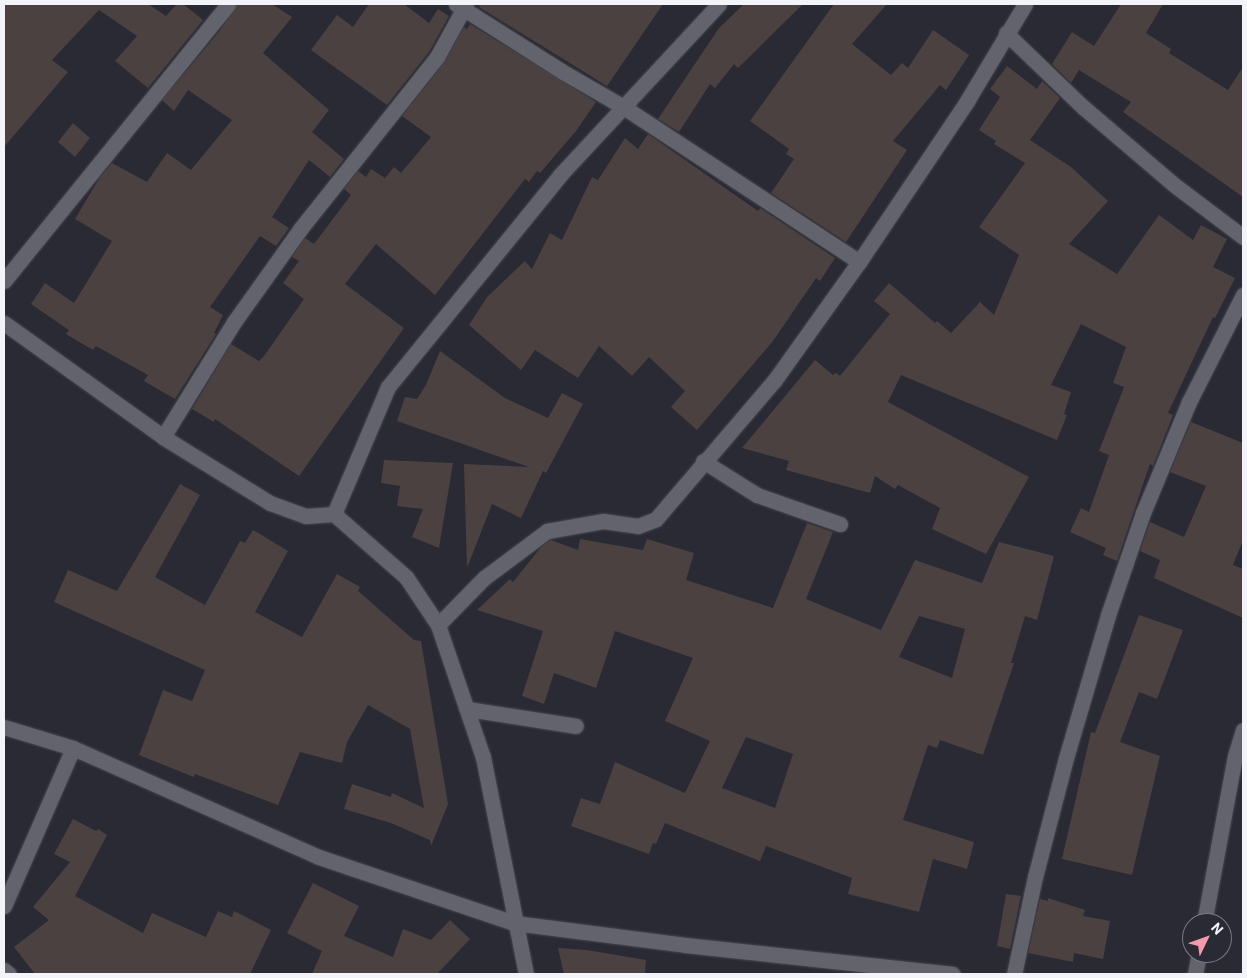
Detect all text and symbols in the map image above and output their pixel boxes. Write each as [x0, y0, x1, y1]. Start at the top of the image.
north arrow [1182, 913, 1232, 963]
text: N [1208, 920, 1227, 938]

